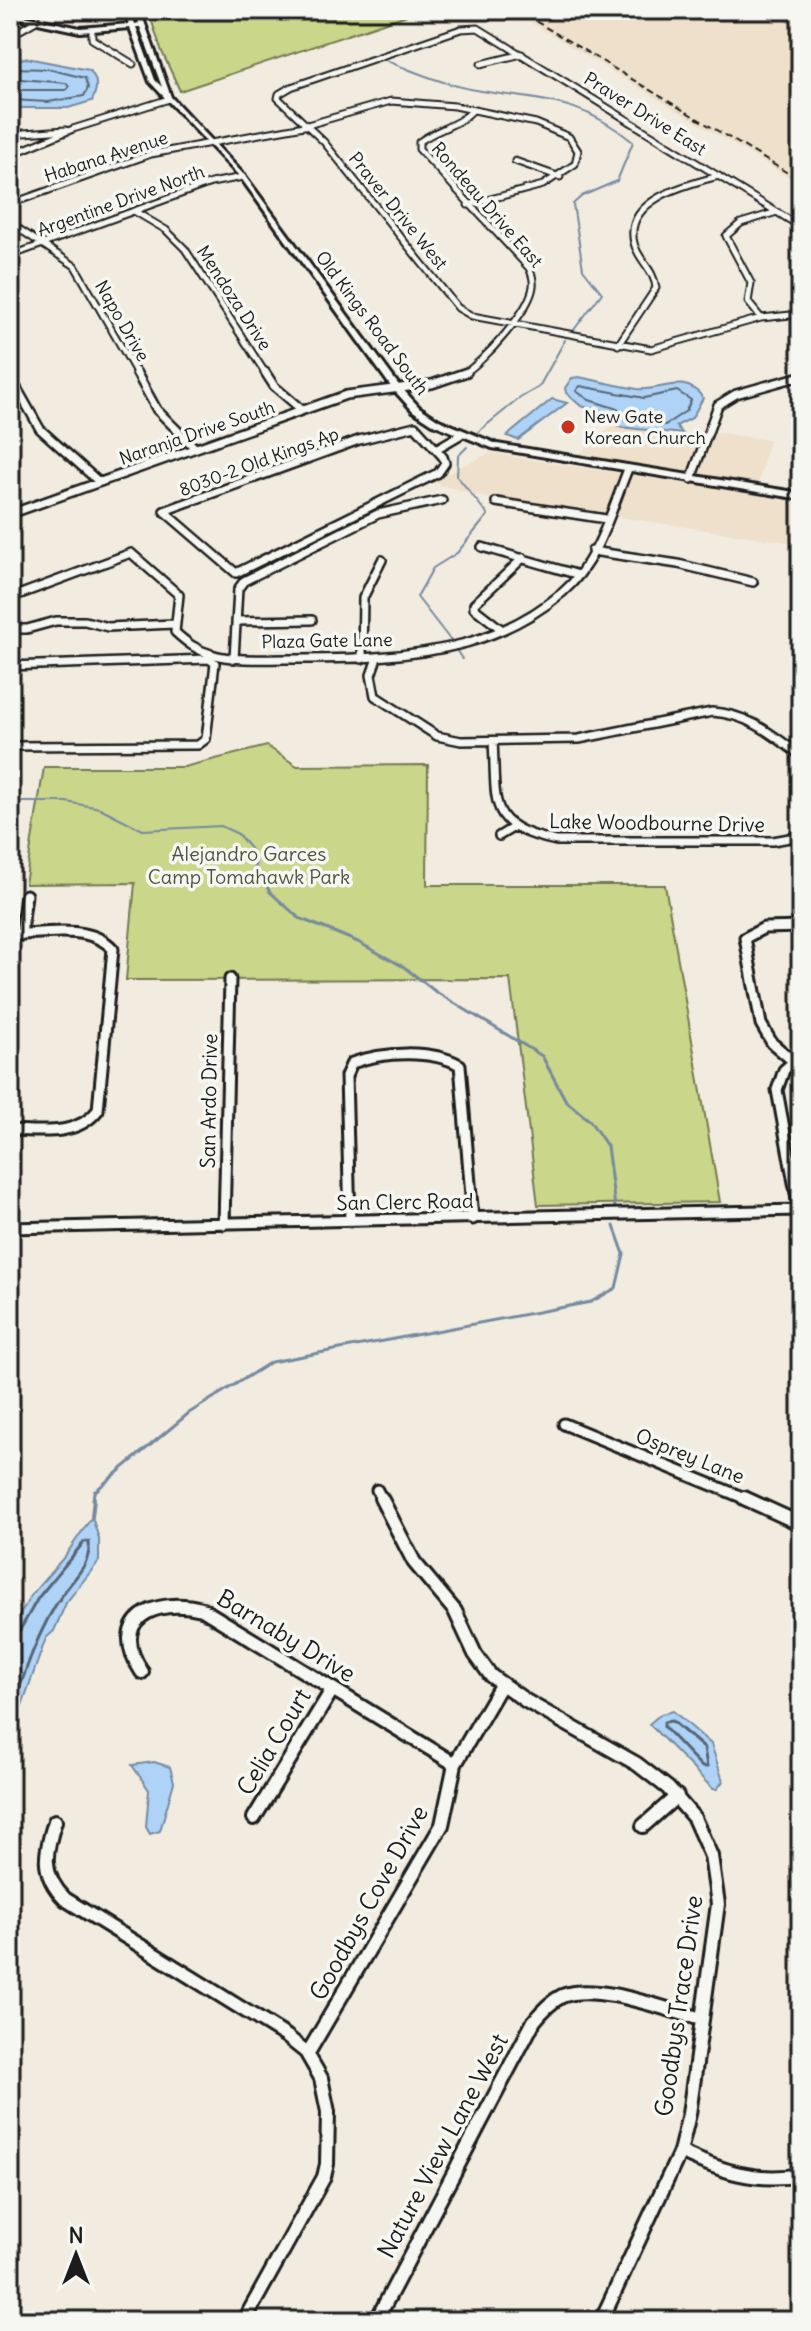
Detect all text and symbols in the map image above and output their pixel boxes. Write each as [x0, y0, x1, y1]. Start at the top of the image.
street label: Praver Drive East [580, 67, 711, 160]
street label: Habana Avenue [41, 126, 171, 187]
street label: Rondeau Drive East [427, 137, 548, 272]
street label: Praver Drive West [344, 147, 453, 274]
street label: Argentine Drive North [34, 160, 208, 241]
street label: Mendoza Drive [192, 241, 277, 355]
street label: Old Kings Road South [311, 246, 434, 399]
street label: Napo Drive [90, 276, 155, 365]
street label: Naranja Drive South [116, 395, 278, 470]
place label: New Gate Korean Church [584, 405, 706, 449]
marker: New Gate Korean Church [559, 418, 577, 436]
street label: 8030-2 Old Kings Ap [176, 422, 342, 501]
street label: Plaza Gate Lane [261, 628, 393, 653]
street label: Lake Woodbourne Drive [549, 808, 765, 837]
park label: Alejandro Garces Camp Tomahawk Park [148, 841, 350, 889]
street label: San Ardo Drive [195, 1033, 222, 1169]
street label: San Clerc Road [336, 1188, 474, 1215]
street label: Osprey Lane [632, 1422, 748, 1489]
street label: Barnaby Drive [212, 1582, 361, 1688]
street label: Celia Court [230, 1683, 317, 1800]
street label: Goodbys Cove Drive [302, 1800, 434, 2005]
street label: Goodbys Trace Drive [648, 1893, 708, 2118]
street label: Nature View Lane West [370, 2028, 514, 2263]
north arrow [36, 2215, 116, 2295]
text: N [68, 2221, 84, 2249]

